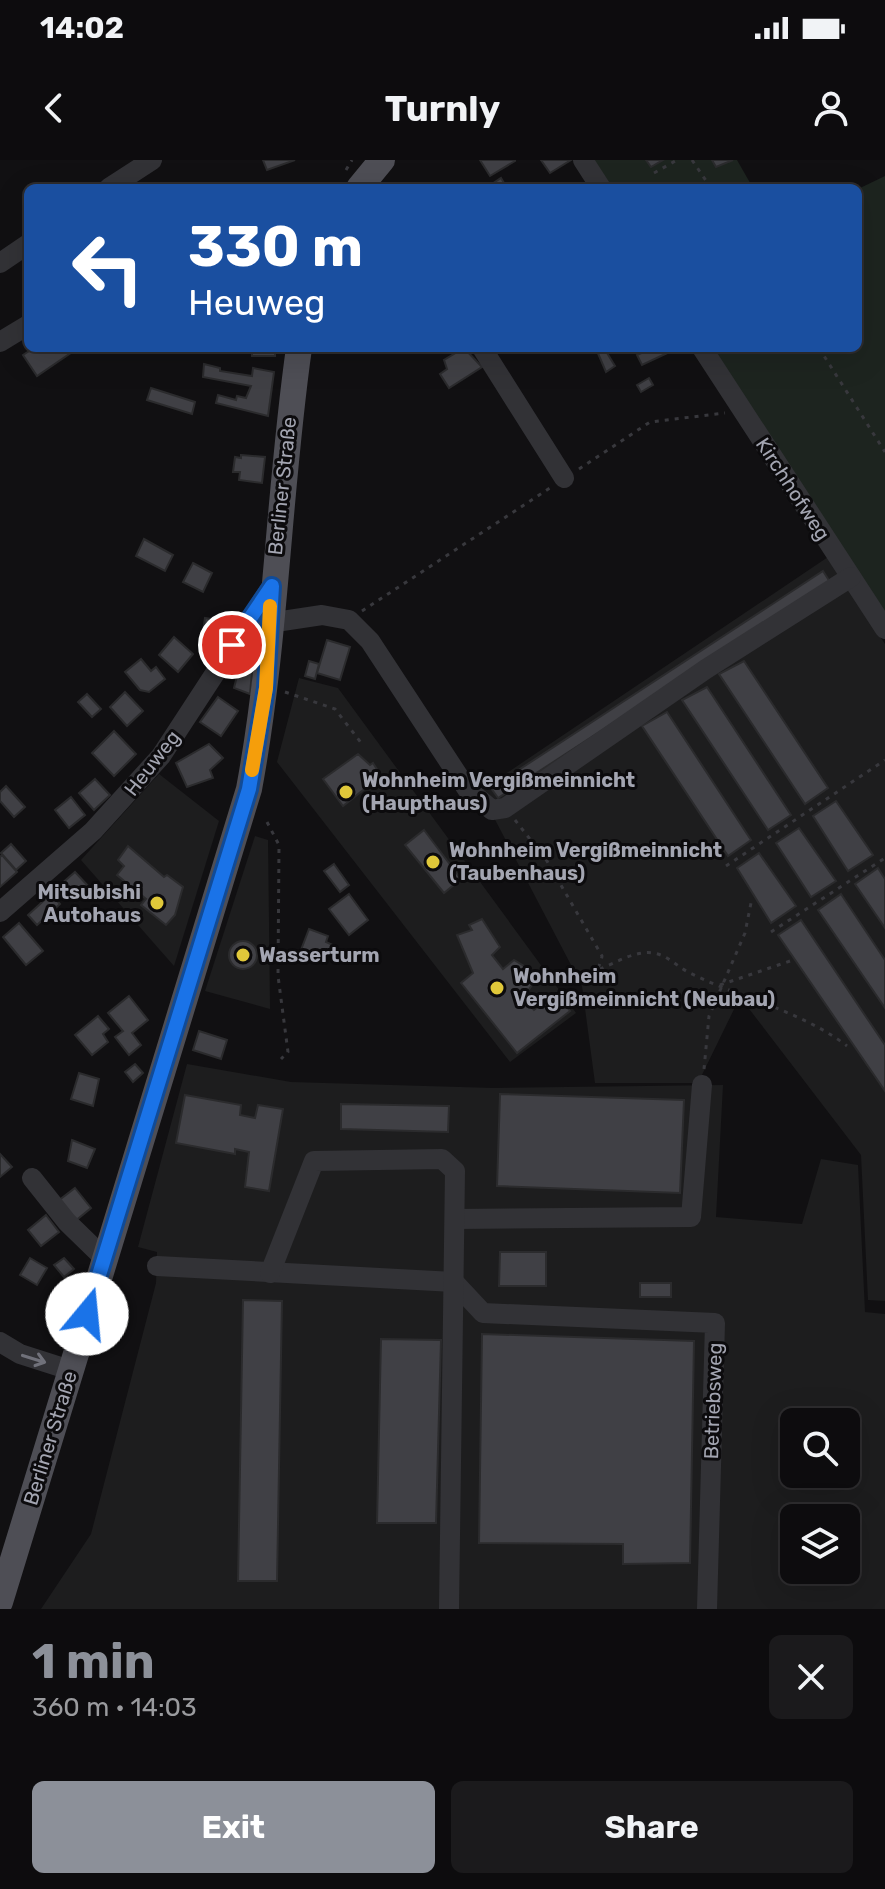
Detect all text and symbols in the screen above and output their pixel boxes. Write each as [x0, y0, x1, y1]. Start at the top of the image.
text: 14:02 [40, 10, 124, 46]
icon: back [32, 86, 76, 130]
icon: person [809, 86, 853, 130]
text: Turnly [385, 87, 500, 130]
text: 330 m [188, 214, 363, 280]
icon: left [56, 216, 160, 320]
text: Heuweg [188, 281, 326, 324]
street label: Berliner Straße [263, 416, 301, 556]
street label: Kirchhofweg [751, 433, 835, 545]
pin [198, 611, 266, 679]
icon: arrive [210, 623, 254, 667]
street label: Heuweg [119, 725, 185, 801]
place label: Wohnheim Vergißmeinnicht (Haupthaus) [362, 768, 635, 815]
marker: Wohnheim Vergißmeinnicht (Haupthaus) [337, 783, 355, 801]
place label: Wohnheim Vergißmeinnicht (Taubenhaus) [449, 838, 722, 885]
marker: Wohnheim Vergißmeinnicht (Taubenhaus) [424, 853, 442, 871]
place label: Mitsubishi Autohaus [37, 880, 141, 927]
marker: Mitsubishi Autohaus [148, 894, 166, 912]
place label: Wasserturm [259, 943, 380, 967]
marker: Wasserturm [234, 946, 252, 964]
place label: Wohnheim Vergißmeinnicht (Neubau) [513, 964, 775, 1011]
marker: Wohnheim Vergißmeinnicht (Neubau) [488, 979, 506, 997]
position arrow [45, 1272, 129, 1356]
street label: Betriebsweg [699, 1342, 727, 1460]
one-way arrow [20, 1352, 46, 1367]
street label: Berliner Straße [18, 1368, 82, 1508]
map controls [780, 1408, 860, 1584]
button: search [780, 1408, 860, 1488]
button: layers [780, 1504, 860, 1584]
text: 1 min [32, 1633, 155, 1690]
button: close [769, 1635, 853, 1719]
text: 360 m · 14:03 [32, 1692, 197, 1723]
button: Exit [32, 1781, 435, 1873]
button: Share [451, 1781, 853, 1873]

